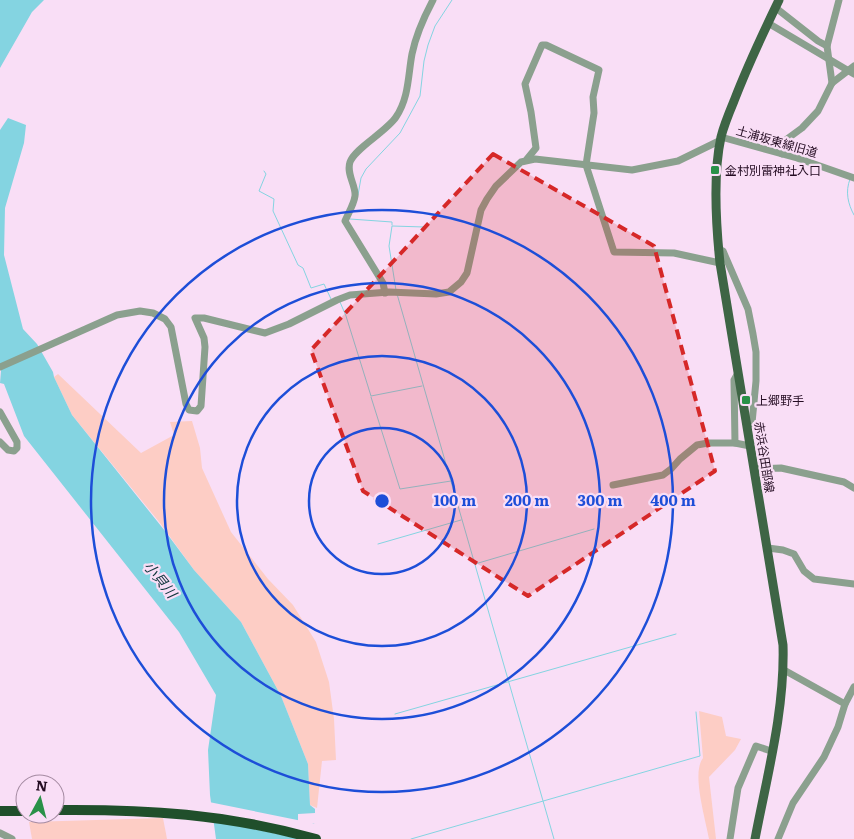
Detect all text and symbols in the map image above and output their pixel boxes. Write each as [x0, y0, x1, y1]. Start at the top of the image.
street label: 土浦坂東線旧道 [734, 121, 820, 161]
place label: 金村別雷神社入口 [725, 161, 821, 179]
marker: 金村別雷神社入口 [709, 164, 721, 176]
place label: 上郷野手 [756, 391, 804, 409]
marker: 上郷野手 [740, 394, 752, 406]
street label: 赤浜谷田部線 [750, 420, 780, 494]
text: 100 m [434, 488, 476, 511]
text: 200 m [505, 488, 549, 511]
text: 300 m [578, 488, 622, 511]
text: 400 m [650, 488, 696, 511]
centre of rings [373, 492, 391, 510]
water label: 小貝川 [140, 556, 183, 603]
north arrow [15, 774, 65, 824]
text: N [35, 774, 49, 796]

